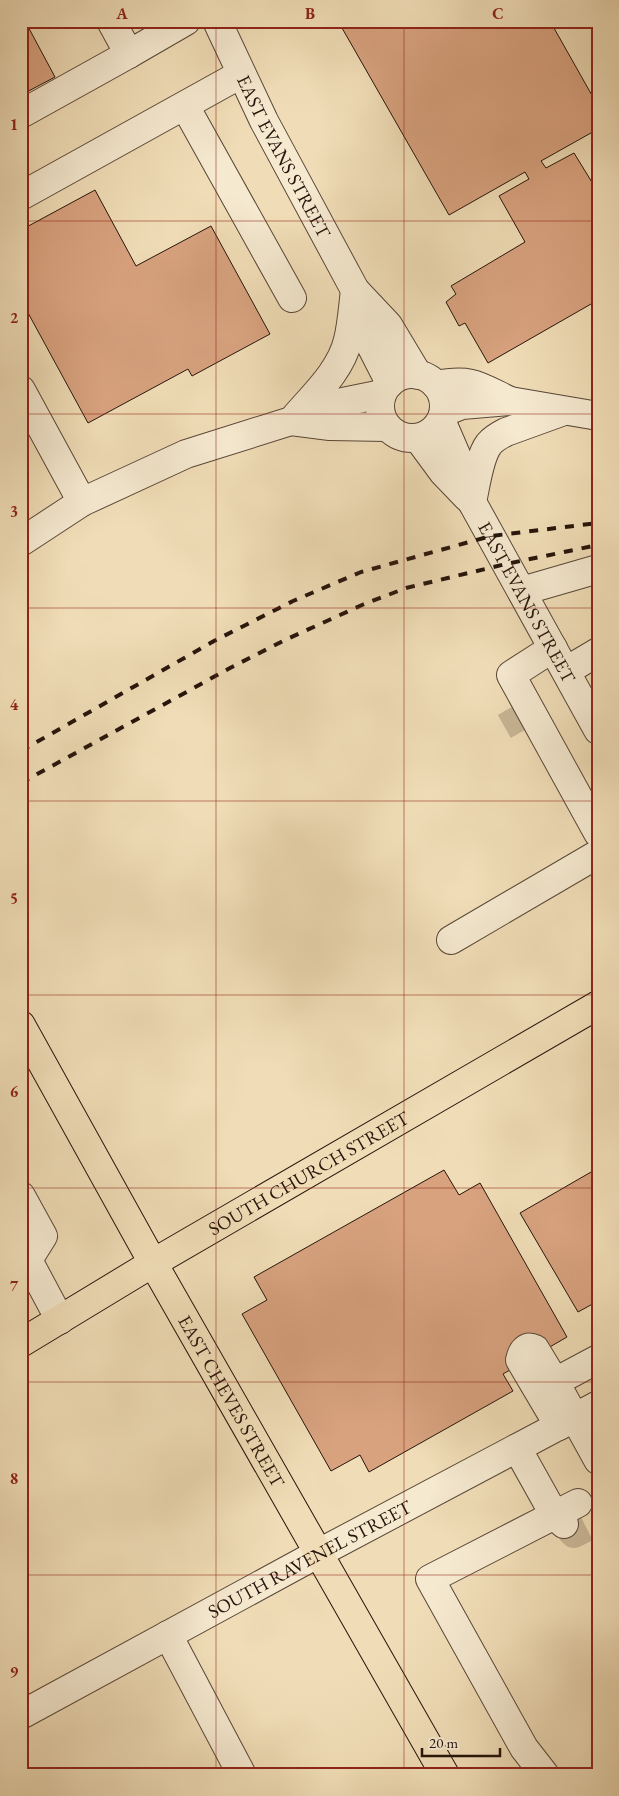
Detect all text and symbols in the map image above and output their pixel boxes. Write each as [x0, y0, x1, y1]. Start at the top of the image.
text: A [115, 3, 128, 24]
text: B [305, 3, 315, 24]
text: C [492, 3, 504, 24]
street label: EAST EVANS STREET [232, 71, 337, 242]
text: 1 [10, 114, 18, 135]
text: 2 [10, 307, 19, 328]
text: 3 [10, 501, 18, 522]
street label: EAST EVANS STREET [473, 517, 582, 687]
text: 4 [10, 694, 19, 715]
text: 5 [10, 888, 18, 909]
text: 6 [10, 1081, 19, 1102]
street label: SOUTH CHURCH STREET [204, 1105, 413, 1241]
text: 7 [10, 1275, 19, 1296]
street label: EAST CHEVES STREET [173, 1310, 291, 1492]
text: 8 [10, 1468, 18, 1489]
street label: SOUTH RAVENEL STREET [203, 1494, 416, 1624]
text: 9 [10, 1661, 19, 1682]
scale bar [422, 1726, 499, 1758]
text: 20 m [429, 1733, 458, 1752]

